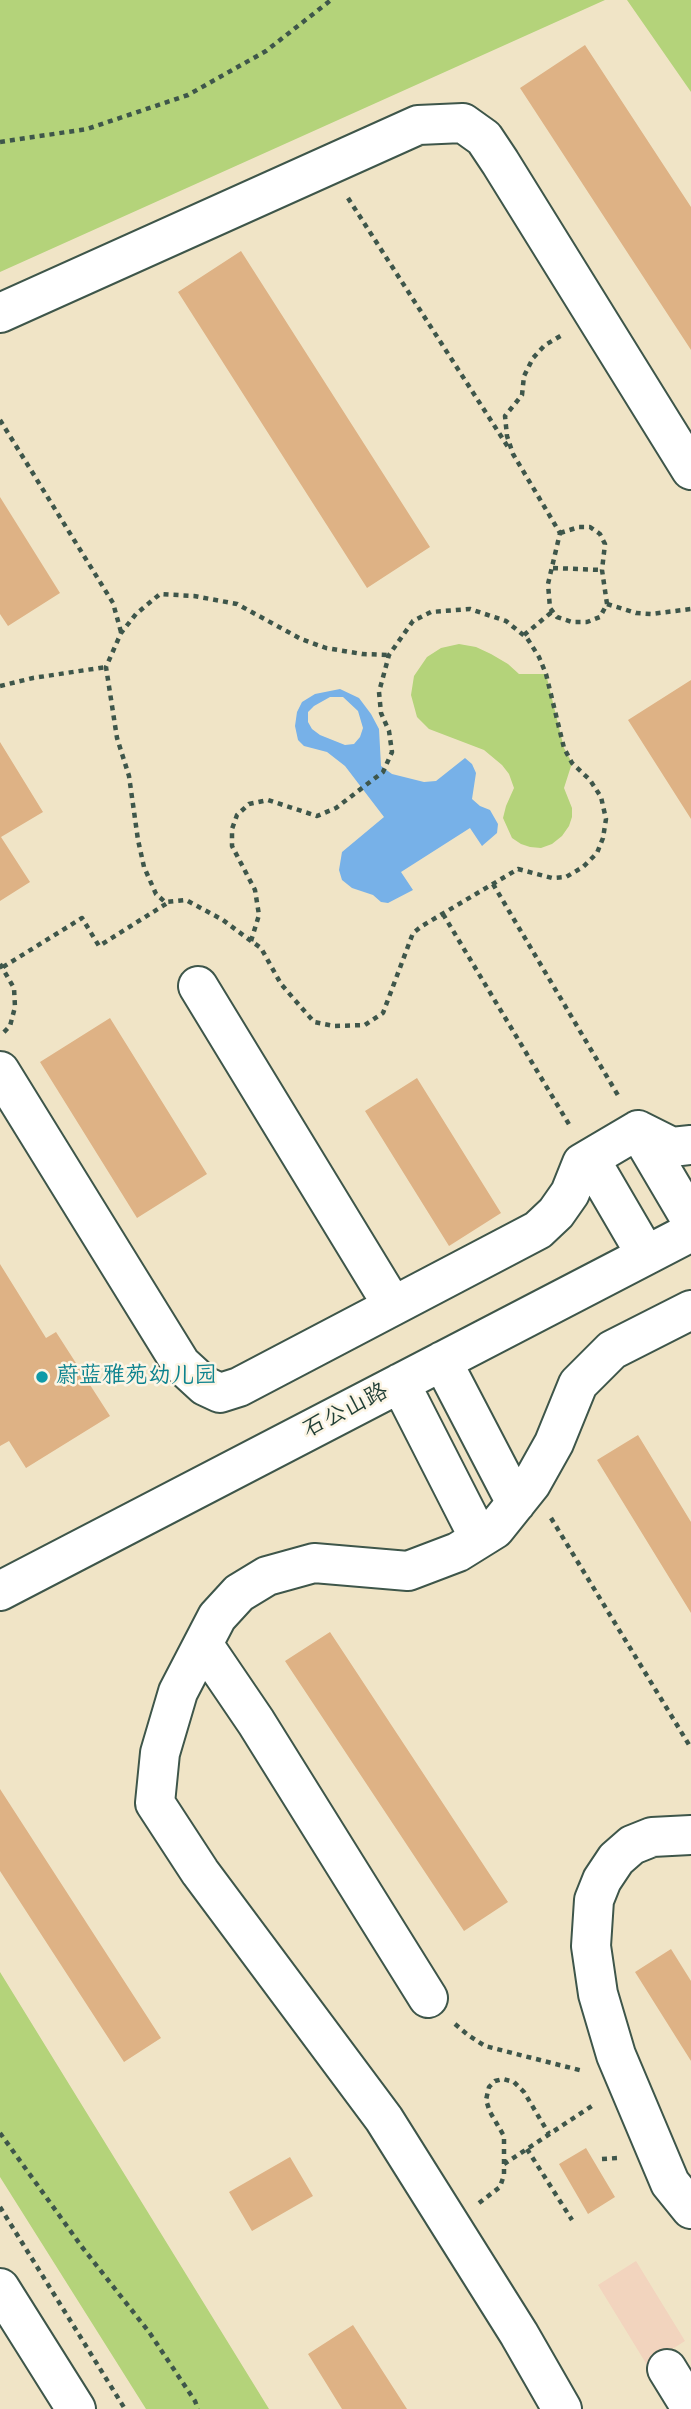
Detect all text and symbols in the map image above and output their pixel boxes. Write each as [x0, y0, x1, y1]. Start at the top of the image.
place label: 蔚蓝雅苑幼儿园 [56, 1363, 217, 1391]
marker: 蔚蓝雅苑幼儿园 [34, 1369, 50, 1385]
street label: 石公山路 [299, 1379, 393, 1445]

